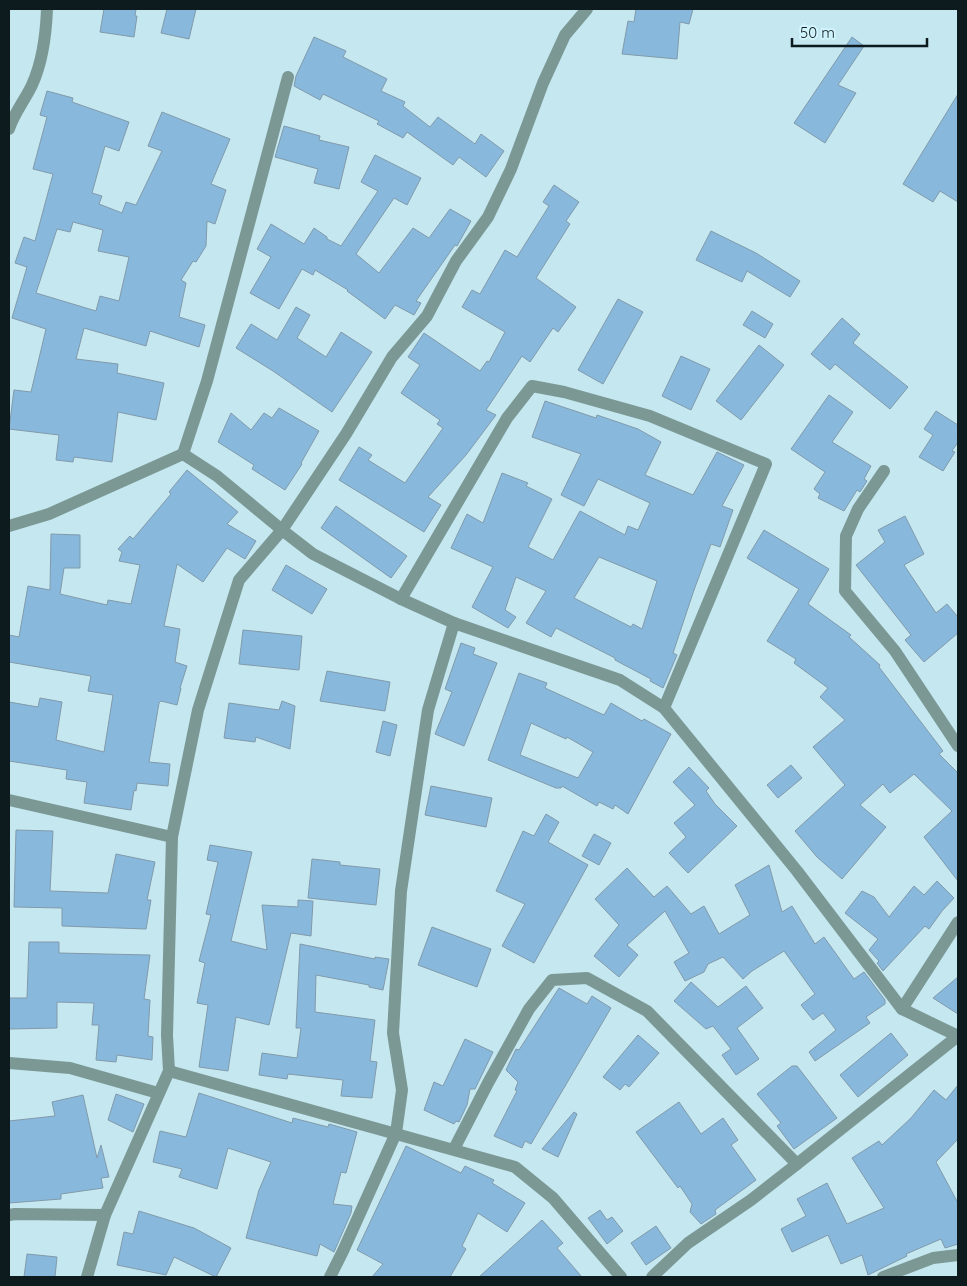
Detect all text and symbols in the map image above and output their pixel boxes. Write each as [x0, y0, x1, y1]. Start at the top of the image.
scale bar [792, 15, 927, 47]
text: 50 m [800, 23, 835, 42]

